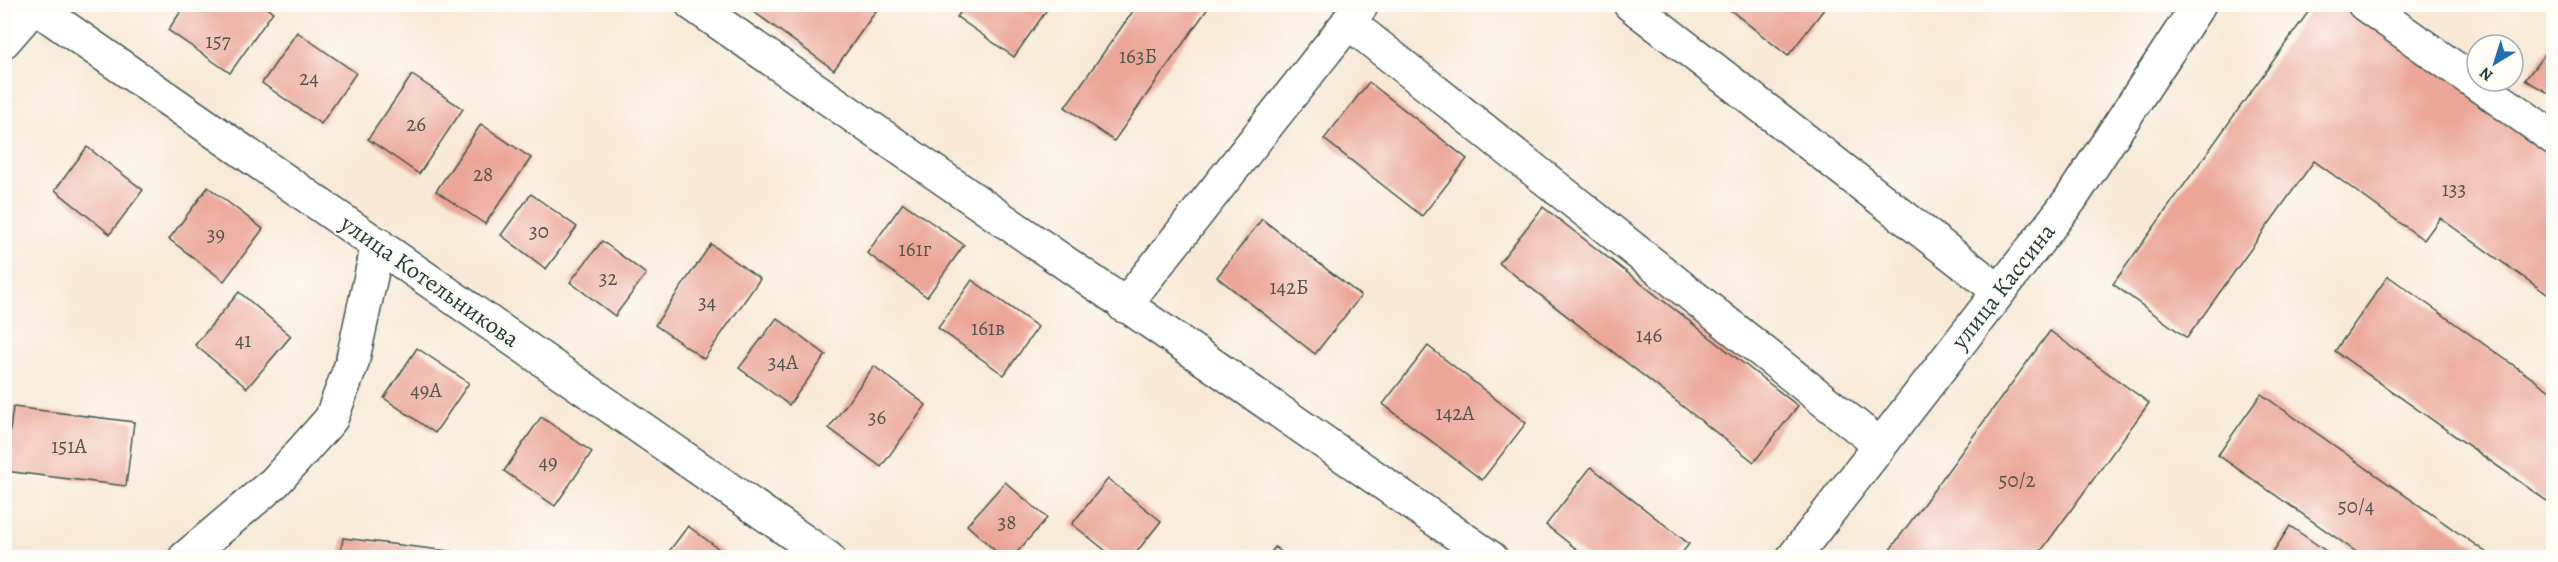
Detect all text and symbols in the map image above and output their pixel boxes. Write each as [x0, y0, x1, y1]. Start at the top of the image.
house number: 157 [205, 27, 231, 55]
north arrow [2465, 33, 2525, 93]
house number: 163Б [1119, 42, 1157, 70]
text: N [2475, 62, 2498, 86]
house number: 24 [299, 64, 319, 92]
house number: 26 [406, 110, 426, 138]
house number: 28 [473, 160, 493, 188]
house number: 133 [2442, 175, 2466, 203]
street label: улица Котельникова [333, 207, 526, 355]
street label: улица Кассина [1943, 216, 2062, 356]
house number: 30 [529, 217, 549, 245]
house number: 39 [207, 220, 225, 248]
house number: 161г [899, 235, 932, 263]
house number: 32 [599, 264, 617, 292]
house number: 142Б [1269, 273, 1309, 301]
house number: 34 [698, 288, 716, 316]
house number: 161в [971, 314, 1005, 342]
house number: 146 [1636, 321, 1662, 349]
house number: 41 [235, 326, 251, 354]
house number: 34А [768, 348, 799, 376]
house number: 49А [410, 376, 442, 404]
house number: 142А [1436, 399, 1475, 427]
house number: 36 [868, 403, 887, 431]
house number: 151А [51, 432, 88, 460]
house number: 49 [538, 448, 558, 476]
house number: 50/2 [1998, 466, 2036, 494]
house number: 50/4 [2338, 492, 2374, 520]
house number: 38 [998, 508, 1016, 536]

